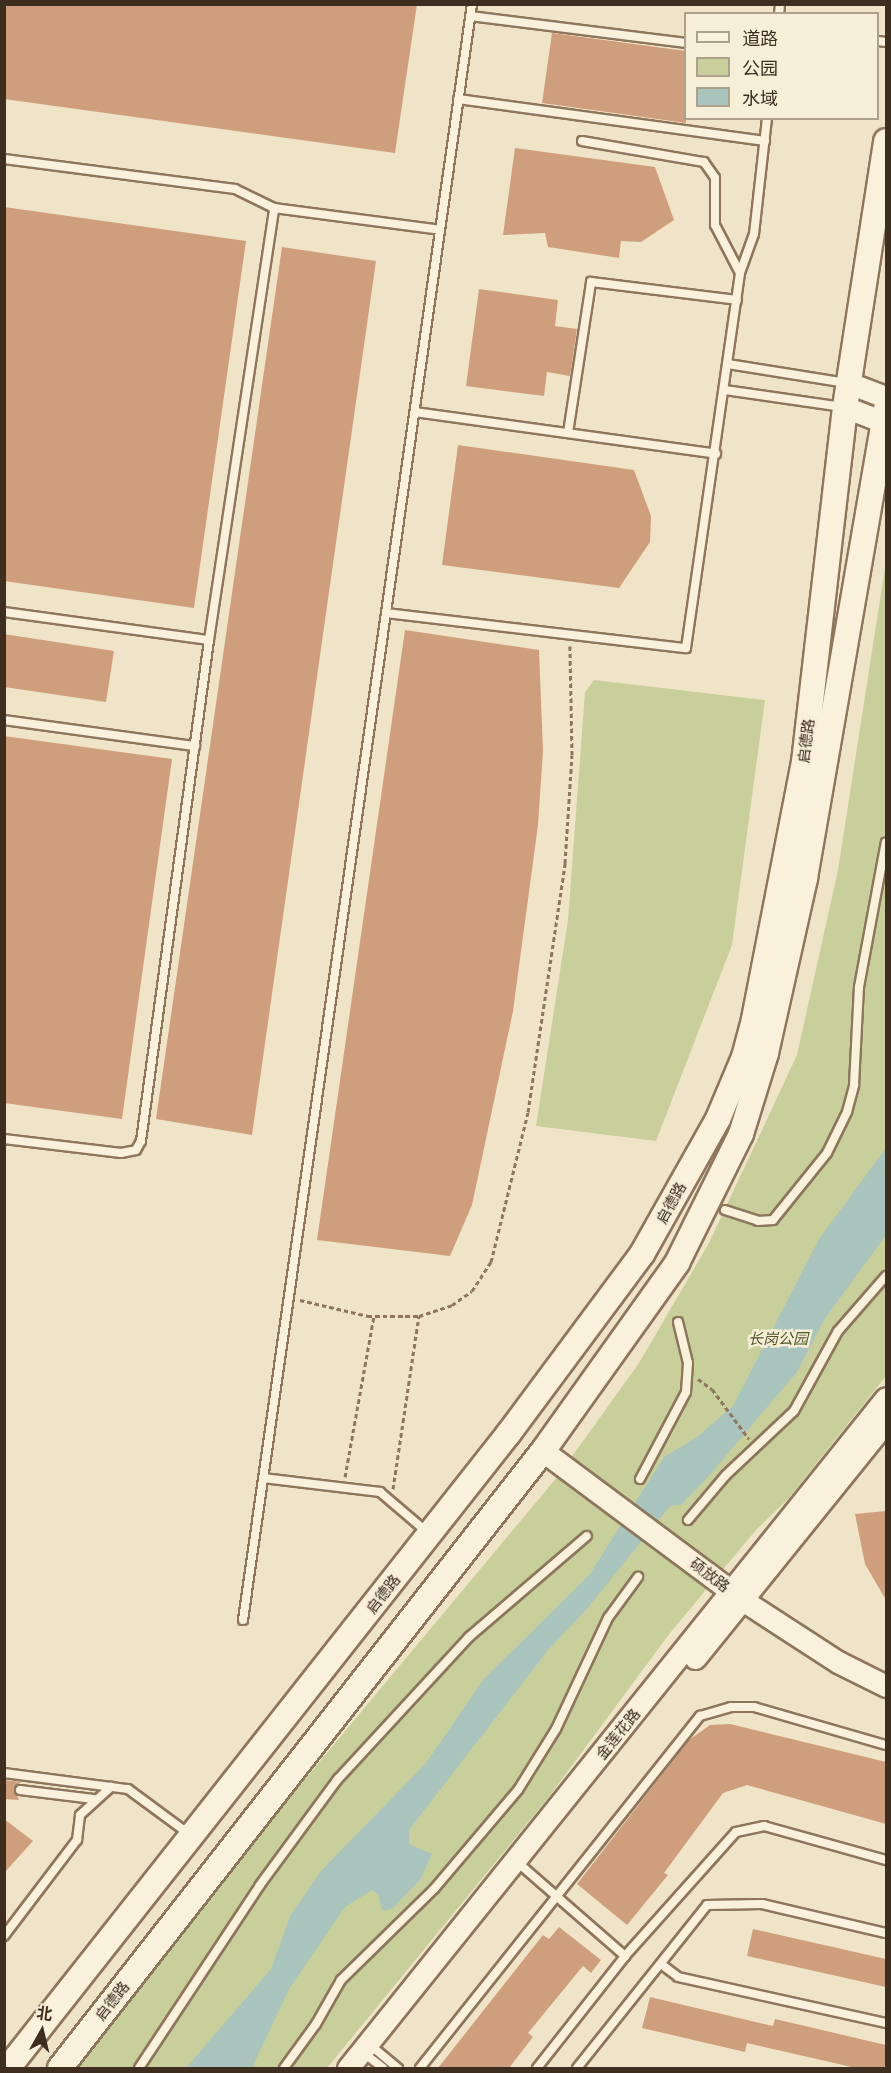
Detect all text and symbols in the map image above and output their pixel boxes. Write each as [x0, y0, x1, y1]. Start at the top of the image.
legend [684, 12, 879, 120]
text: 道路 [742, 28, 778, 50]
text: 公园 [742, 58, 778, 80]
text: 水域 [742, 88, 778, 110]
street label: 启德路 [794, 718, 818, 764]
street label: 启德路 [652, 1179, 690, 1227]
park label: 长岗公园 [748, 1330, 808, 1348]
street label: 硕放路 [687, 1554, 733, 1596]
street label: 启德路 [362, 1571, 404, 1617]
street label: 金莲花路 [592, 1705, 644, 1763]
street label: 启德路 [91, 1978, 133, 2024]
north arrow [12, 2001, 72, 2061]
text: 北 [35, 2002, 54, 2024]

